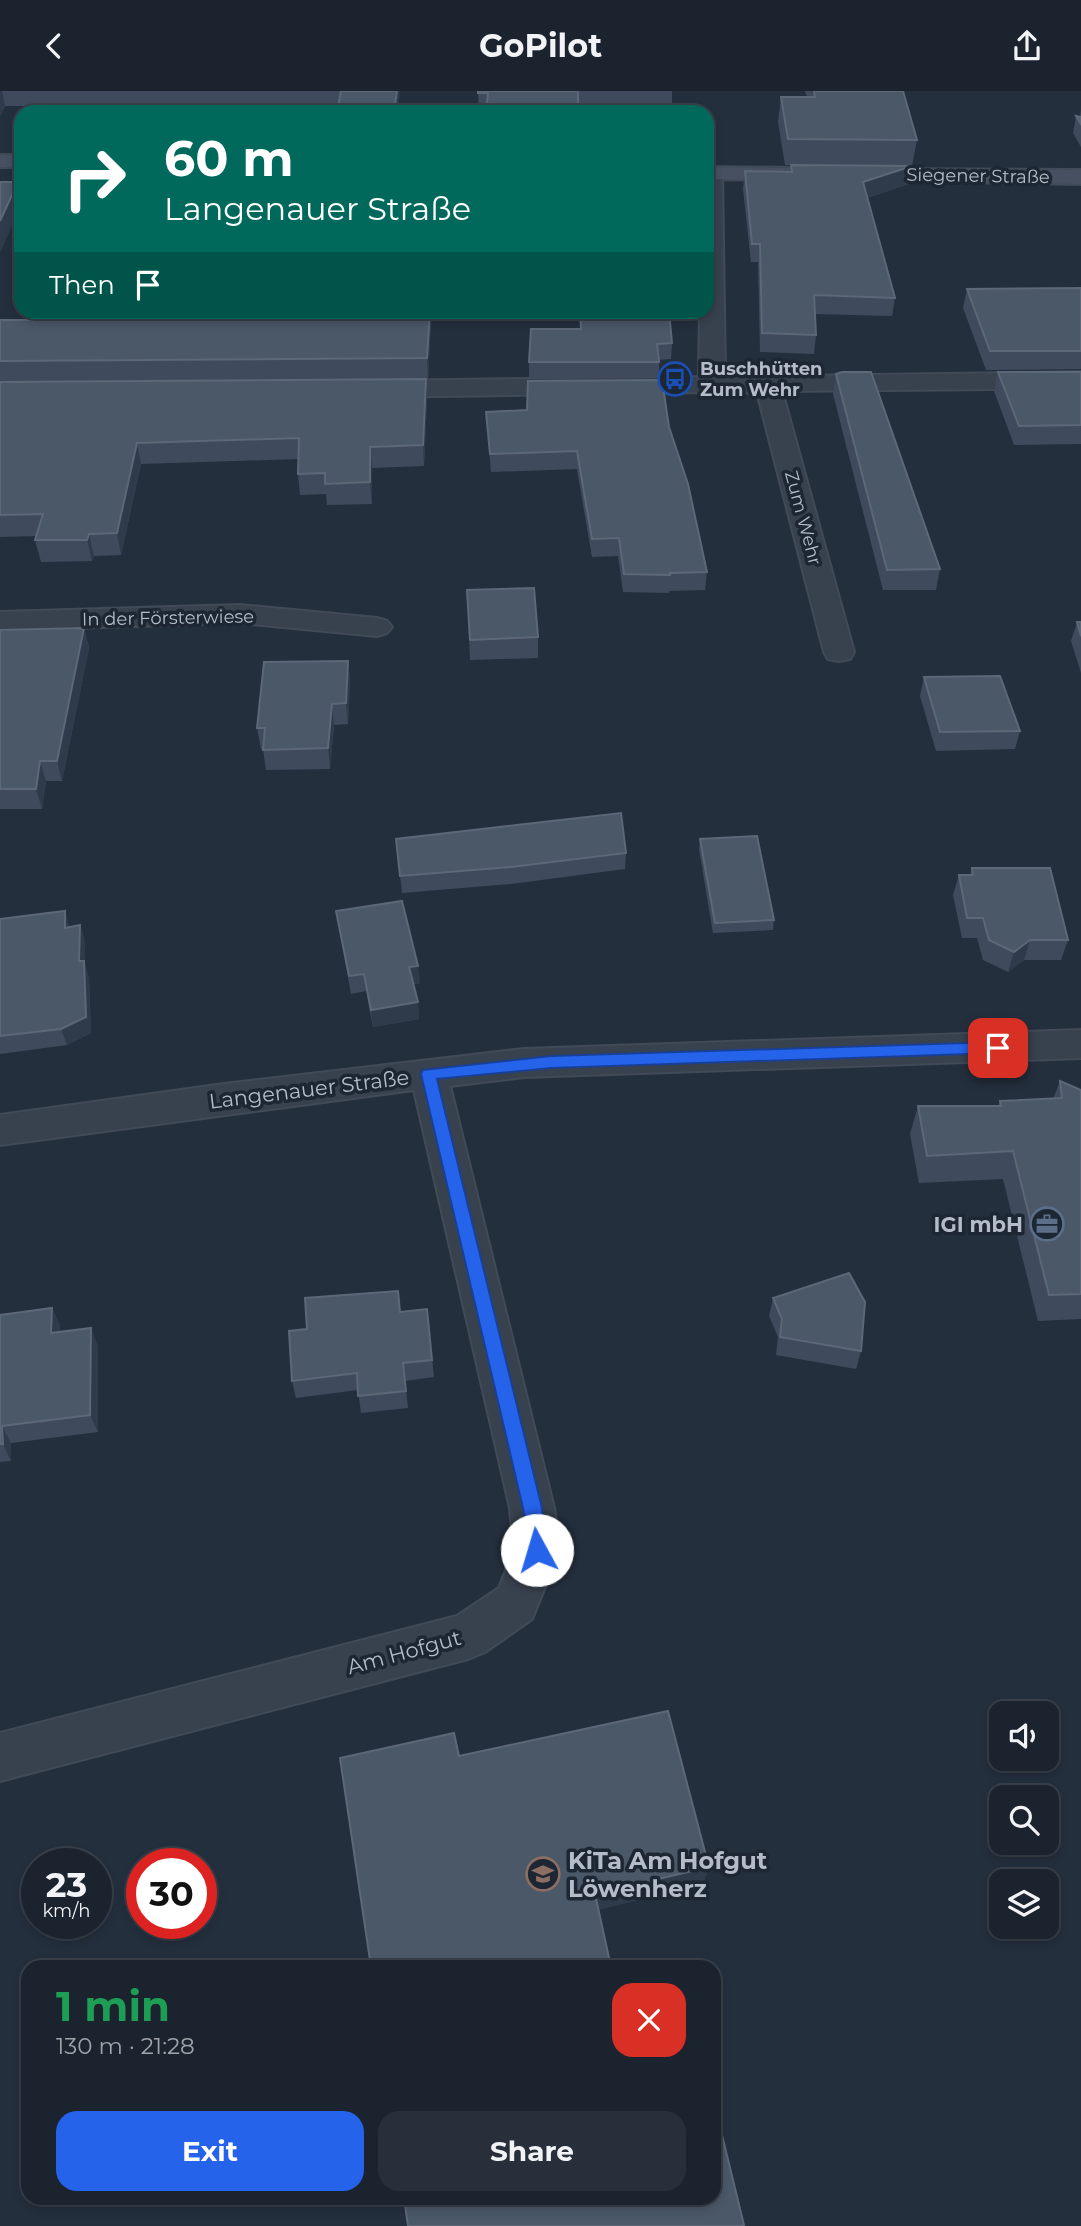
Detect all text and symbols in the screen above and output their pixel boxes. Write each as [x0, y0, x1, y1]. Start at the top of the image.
text: GoPilot [479, 26, 602, 65]
icon: back [35, 27, 73, 65]
icon: share [1008, 27, 1046, 65]
text: 60 m [164, 129, 294, 188]
icon: right [49, 133, 140, 224]
street label: Siegener Straße [906, 164, 1050, 188]
text: Langenauer Straße [164, 189, 471, 228]
icon: arrive [129, 266, 167, 304]
text: Then [49, 269, 115, 301]
place label: Buschhütten Zum Wehr [700, 358, 822, 401]
bus stop icon: Buschhütten Zum Wehr [656, 360, 694, 398]
street label: Zum Wehr [780, 468, 826, 568]
street label: In der Försterwiese [82, 605, 254, 631]
pin [968, 1018, 1028, 1078]
icon: arrive [979, 1029, 1017, 1067]
street label: Langenauer Straße [208, 1064, 410, 1114]
office icon: IGI mbH [1028, 1205, 1066, 1243]
place label: IGI mbH [934, 1212, 1023, 1237]
position arrow [500, 1513, 574, 1587]
street label: Am Hofgut [344, 1625, 464, 1679]
map controls [989, 1701, 1059, 1939]
button: sound [989, 1701, 1059, 1771]
button: search [989, 1785, 1059, 1855]
place label: KiTa Am Hofgut Löwenherz [568, 1846, 768, 1903]
speed limit sign: 30 [126, 1848, 217, 1939]
school or university icon: KiTa Am Hofgut Löwenherz [524, 1855, 562, 1893]
text: 23 [46, 1863, 87, 1906]
button: layers [989, 1869, 1059, 1939]
text: km/h [42, 1900, 91, 1922]
text: 1 min [56, 1980, 170, 2032]
button: close [612, 1983, 686, 2057]
text: 130 m · 21:28 [56, 2032, 195, 2060]
button: Exit [56, 2111, 364, 2191]
button: Share [378, 2111, 686, 2191]

